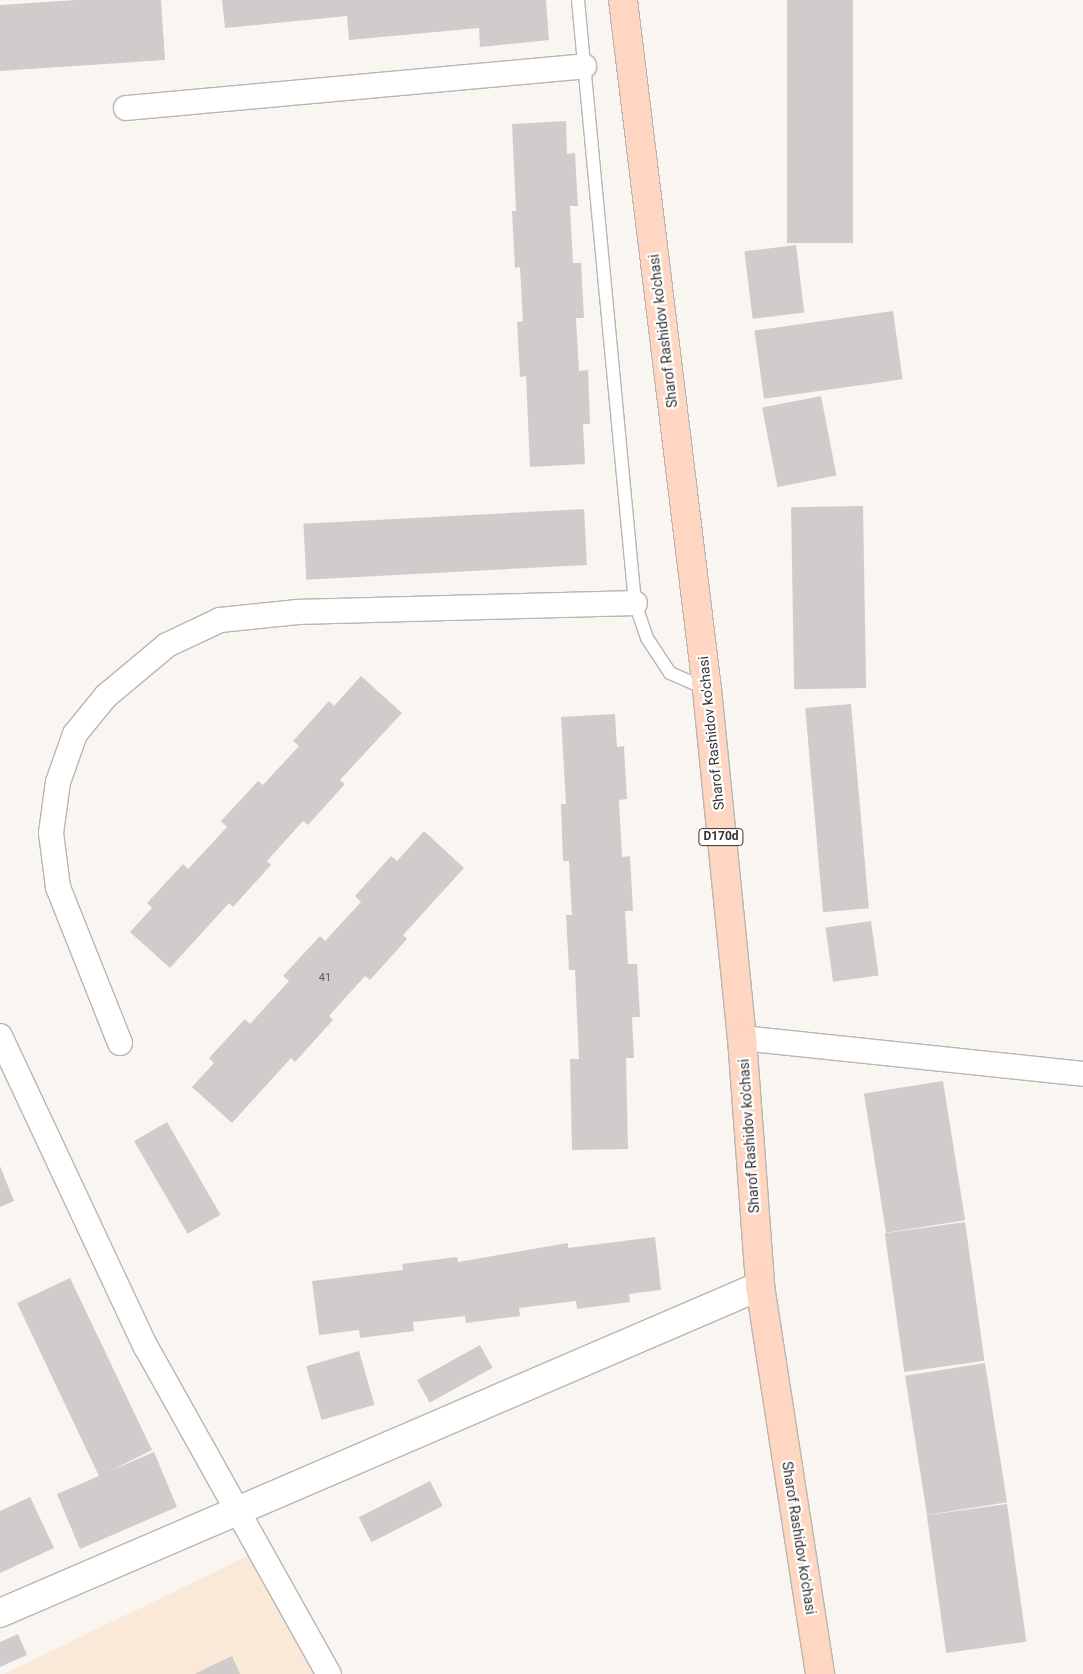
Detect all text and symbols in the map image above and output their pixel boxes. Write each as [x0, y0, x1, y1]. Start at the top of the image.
street label: Sharof Rashidov ko'chasi [645, 253, 681, 409]
street label: Sharof Rashidov ko'chasi [695, 655, 727, 811]
road number: D170d [697, 828, 745, 846]
house number: 41 [319, 971, 331, 985]
street label: Sharof Rashidov ko'chasi [735, 1058, 763, 1214]
street label: Sharof Rashidov ko'chasi [779, 1460, 819, 1616]

